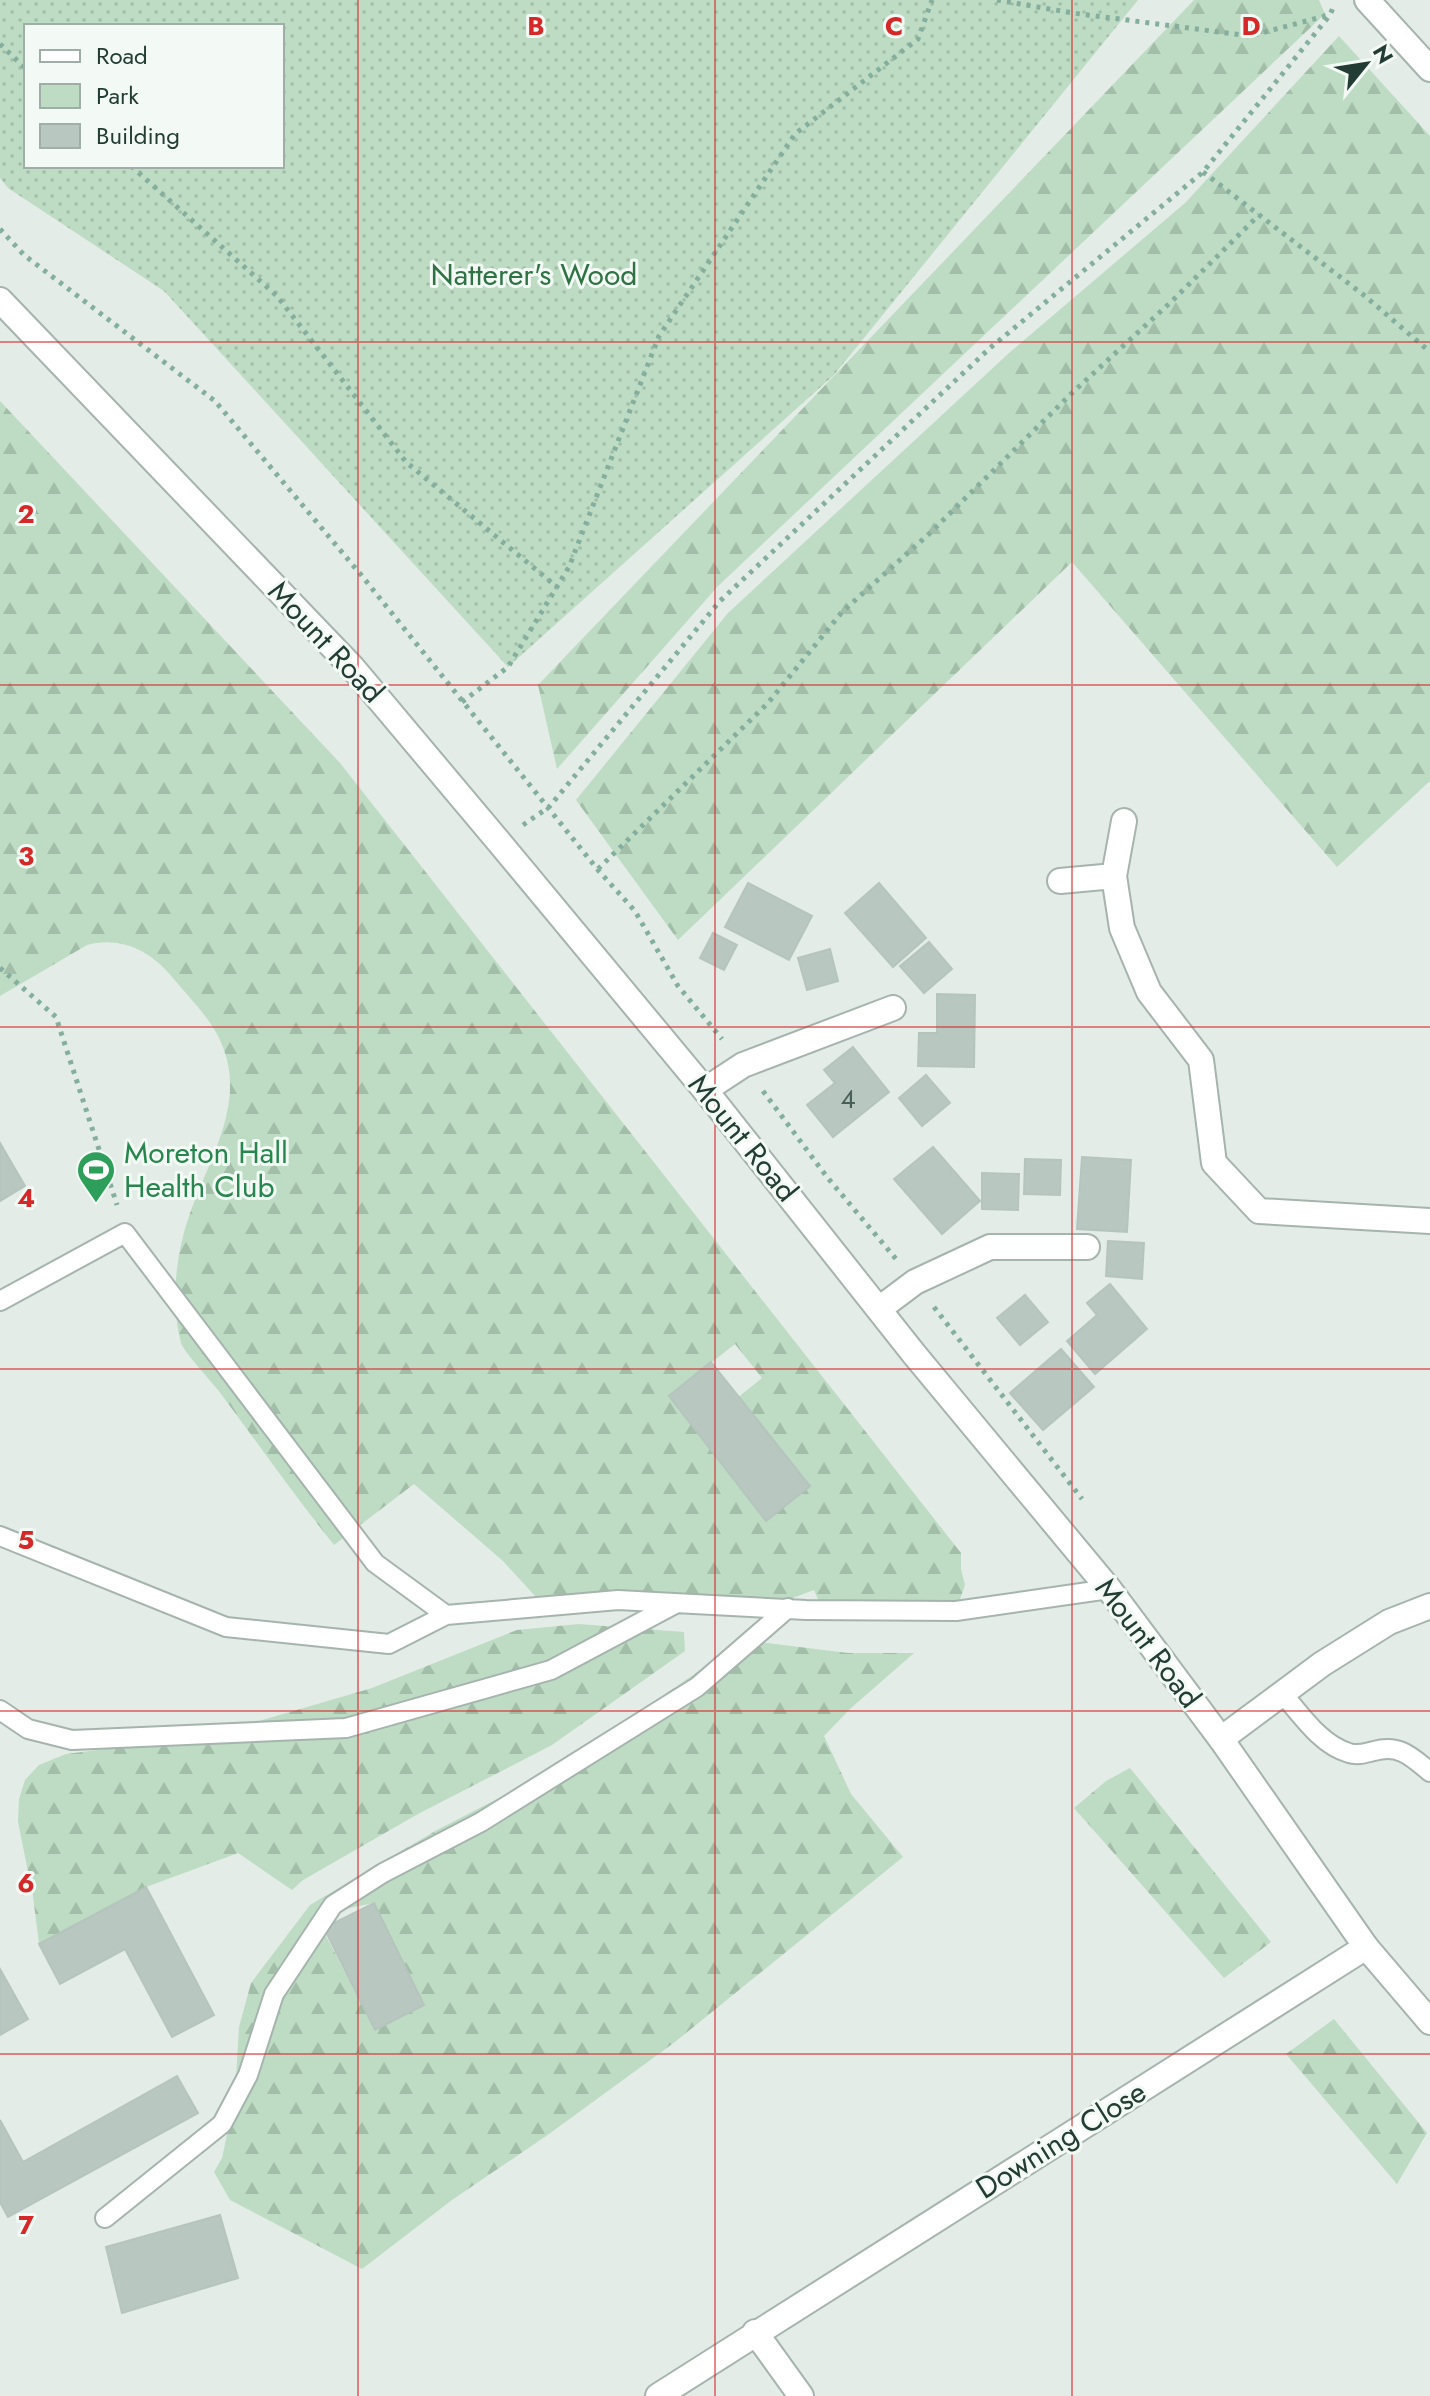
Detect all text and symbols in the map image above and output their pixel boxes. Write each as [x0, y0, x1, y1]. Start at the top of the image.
text: B [527, 7, 545, 45]
text: C [885, 7, 903, 45]
text: D [1241, 7, 1261, 45]
legend [24, 24, 284, 168]
north arrow [1326, 24, 1406, 104]
text: Road [96, 38, 148, 73]
text: N [1365, 38, 1402, 70]
text: Park [96, 78, 139, 113]
text: Building [96, 118, 180, 153]
park label: Natterer's Wood [431, 253, 637, 296]
text: 2 [17, 495, 35, 533]
street label: Mount Road [258, 571, 394, 712]
text: 3 [18, 837, 34, 875]
street label: Mount Road [679, 1065, 808, 1211]
house number: 4 [840, 1080, 856, 1118]
place label: Moreton Hall Health Club [124, 1131, 288, 1208]
sports icon: Moreton Hall Health Club [75, 1149, 117, 1204]
text: 4 [17, 1179, 35, 1217]
text: 5 [18, 1521, 34, 1559]
street label: Mount Road [1085, 1569, 1212, 1717]
text: 6 [17, 1864, 35, 1902]
street label: Downing Close [967, 2070, 1154, 2209]
text: 7 [18, 2206, 34, 2244]

